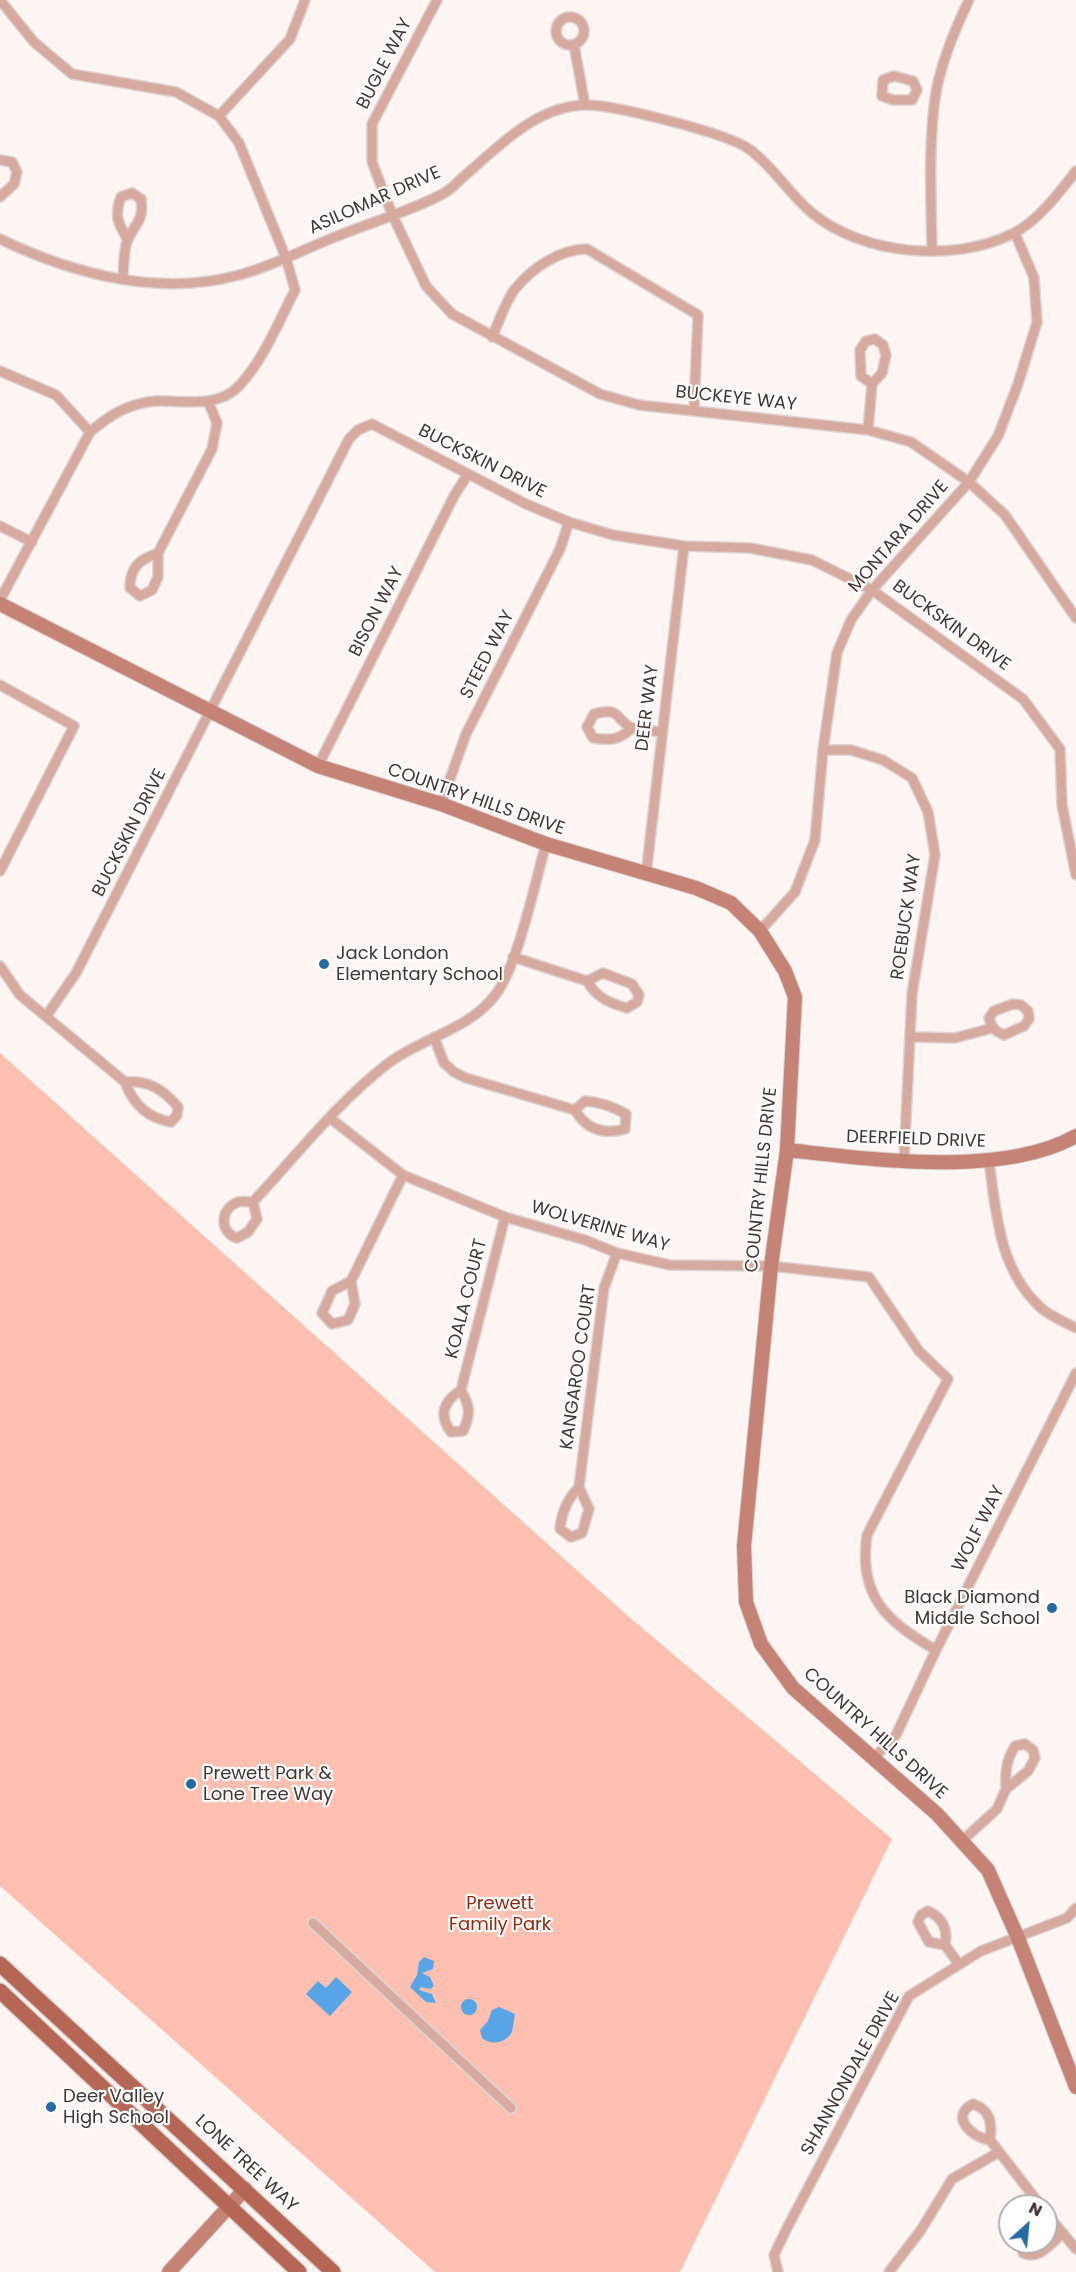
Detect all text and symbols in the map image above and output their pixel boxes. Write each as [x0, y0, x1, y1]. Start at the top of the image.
street label: BUGLE WAY [353, 15, 417, 113]
street label: ASILOMAR DRIVE [306, 162, 444, 240]
street label: BUCKEYE WAY [674, 382, 798, 416]
street label: BUCKSKIN DRIVE [414, 420, 550, 504]
street label: MONTARA DRIVE [844, 476, 954, 598]
street label: BISON WAY [345, 564, 409, 660]
street label: BUCKSKIN DRIVE [888, 576, 1014, 676]
street label: STEED WAY [456, 607, 520, 703]
street label: DEER WAY [632, 663, 664, 753]
street label: COUNTRY HILLS DRIVE [384, 759, 568, 841]
street label: BUCKSKIN DRIVE [88, 765, 172, 901]
street label: ROEBUCK WAY [887, 853, 927, 981]
place label: Jack London Elementary School [336, 943, 503, 986]
marker: Jack London Elementary School [317, 957, 331, 971]
street label: COUNTRY HILLS DRIVE [742, 1086, 782, 1274]
street label: DEERFIELD DRIVE [846, 1127, 986, 1153]
street label: WOLVERINE WAY [528, 1197, 672, 1257]
street label: KOALA COURT [442, 1237, 492, 1361]
street label: KANGAROO COURT [557, 1283, 601, 1451]
street label: WOLF WAY [948, 1482, 1010, 1576]
place label: Black Diamond Middle School [904, 1587, 1040, 1630]
marker: Black Diamond Middle School [1045, 1601, 1059, 1615]
street label: COUNTRY HILLS DRIVE [799, 1664, 951, 1804]
place label: Prewett Park & Lone Tree Way [203, 1763, 333, 1806]
marker: Prewett Park & Lone Tree Way [184, 1777, 198, 1791]
park label: Prewett Family Park [449, 1893, 551, 1936]
street label: SHANNONDALE DRIVE [797, 1989, 905, 2159]
place label: Deer Valley High School [63, 2086, 169, 2128]
marker: Deer Valley High School [44, 2100, 58, 2114]
street label: LONE TREE WAY [190, 2111, 302, 2217]
north arrow [998, 2194, 1058, 2254]
text: N [1025, 2196, 1046, 2222]

